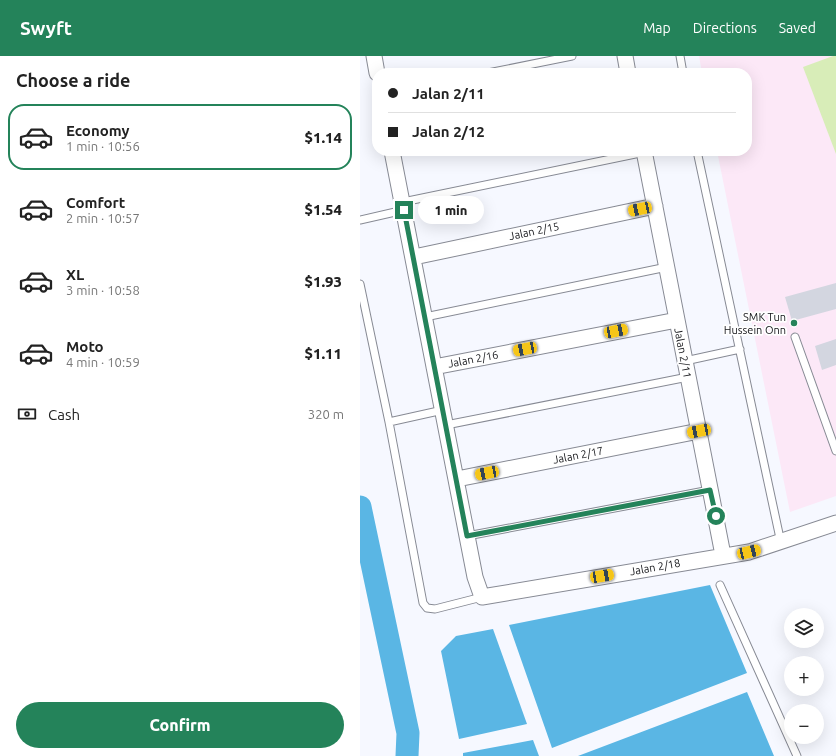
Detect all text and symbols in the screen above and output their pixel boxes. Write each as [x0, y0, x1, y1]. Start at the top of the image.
text: Swyft [20, 17, 72, 39]
text: Map [643, 20, 671, 36]
text: Directions [693, 20, 757, 36]
text: Saved [779, 20, 816, 36]
text: Choose a ride [16, 70, 130, 90]
text: Jalan 2/11 [412, 85, 485, 102]
icon: car [18, 119, 54, 155]
text: Economy [66, 122, 130, 139]
text: Jalan 2/12 [412, 123, 485, 140]
text: $1.14 [304, 129, 342, 146]
text: 1 min · 10:56 [66, 139, 140, 153]
icon: car [18, 191, 54, 227]
text: Comfort [66, 194, 125, 211]
callout: 1 min [418, 196, 484, 224]
text: $1.54 [304, 201, 342, 218]
route end [395, 201, 413, 219]
car [627, 201, 653, 217]
text: 1 min [434, 203, 468, 217]
text: 2 min · 10:57 [66, 211, 140, 225]
street label: Jalan 2/15 [508, 220, 560, 242]
icon: car [18, 263, 54, 299]
text: XL [66, 266, 84, 283]
text: $1.93 [304, 273, 342, 290]
text: 3 min · 10:58 [66, 283, 140, 297]
place label: SMK Tun Hussein Onn [724, 311, 786, 336]
marker: SMK Tun Hussein Onn [789, 318, 799, 328]
car [603, 323, 629, 339]
street label: Jalan 2/11 [672, 327, 694, 379]
icon: car [18, 335, 54, 371]
text: Moto [66, 338, 104, 355]
car [512, 341, 538, 357]
text: $1.11 [304, 345, 342, 362]
street label: Jalan 2/16 [447, 348, 499, 370]
text: 4 min · 10:59 [66, 355, 140, 369]
icon: cash [16, 403, 38, 425]
text: Cash [48, 406, 80, 423]
text: 320 m [308, 407, 344, 421]
car [686, 423, 712, 439]
street label: Jalan 2/17 [552, 444, 604, 466]
car [474, 465, 500, 481]
route start [707, 507, 725, 525]
car [736, 543, 762, 561]
street label: Jalan 2/18 [629, 557, 681, 577]
car [589, 568, 615, 584]
map controls [784, 608, 824, 744]
button: layers [784, 608, 824, 648]
button: + [784, 656, 824, 696]
button: Confirm [16, 702, 344, 748]
button: − [784, 704, 824, 744]

